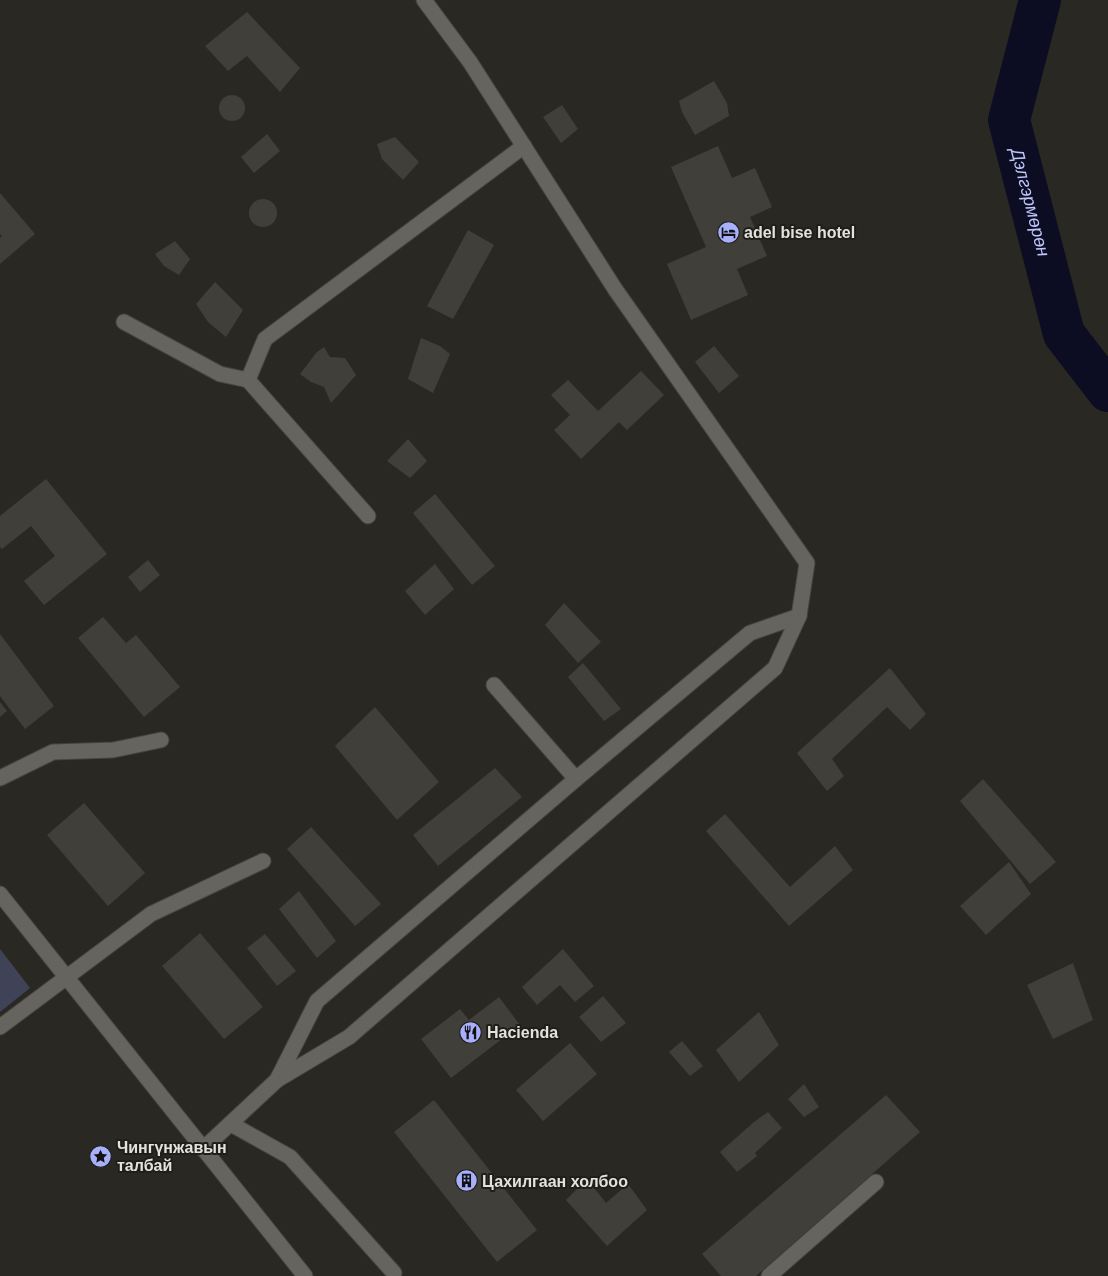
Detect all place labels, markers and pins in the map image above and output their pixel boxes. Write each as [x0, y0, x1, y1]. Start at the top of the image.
hotel icon: adel bise hotel [716, 220, 740, 244]
place label: adel bise hotel [744, 224, 855, 241]
restaurant icon: Hacienda [459, 1020, 483, 1044]
place label: Hacienda [487, 1024, 558, 1041]
place label: Чингүнжавын талбай [117, 1139, 227, 1174]
place icon: Чингүнжавын талбай [89, 1144, 113, 1168]
building icon: Цахилгаан холбоо [454, 1169, 478, 1193]
place label: Цахилгаан холбоо [482, 1173, 628, 1190]

